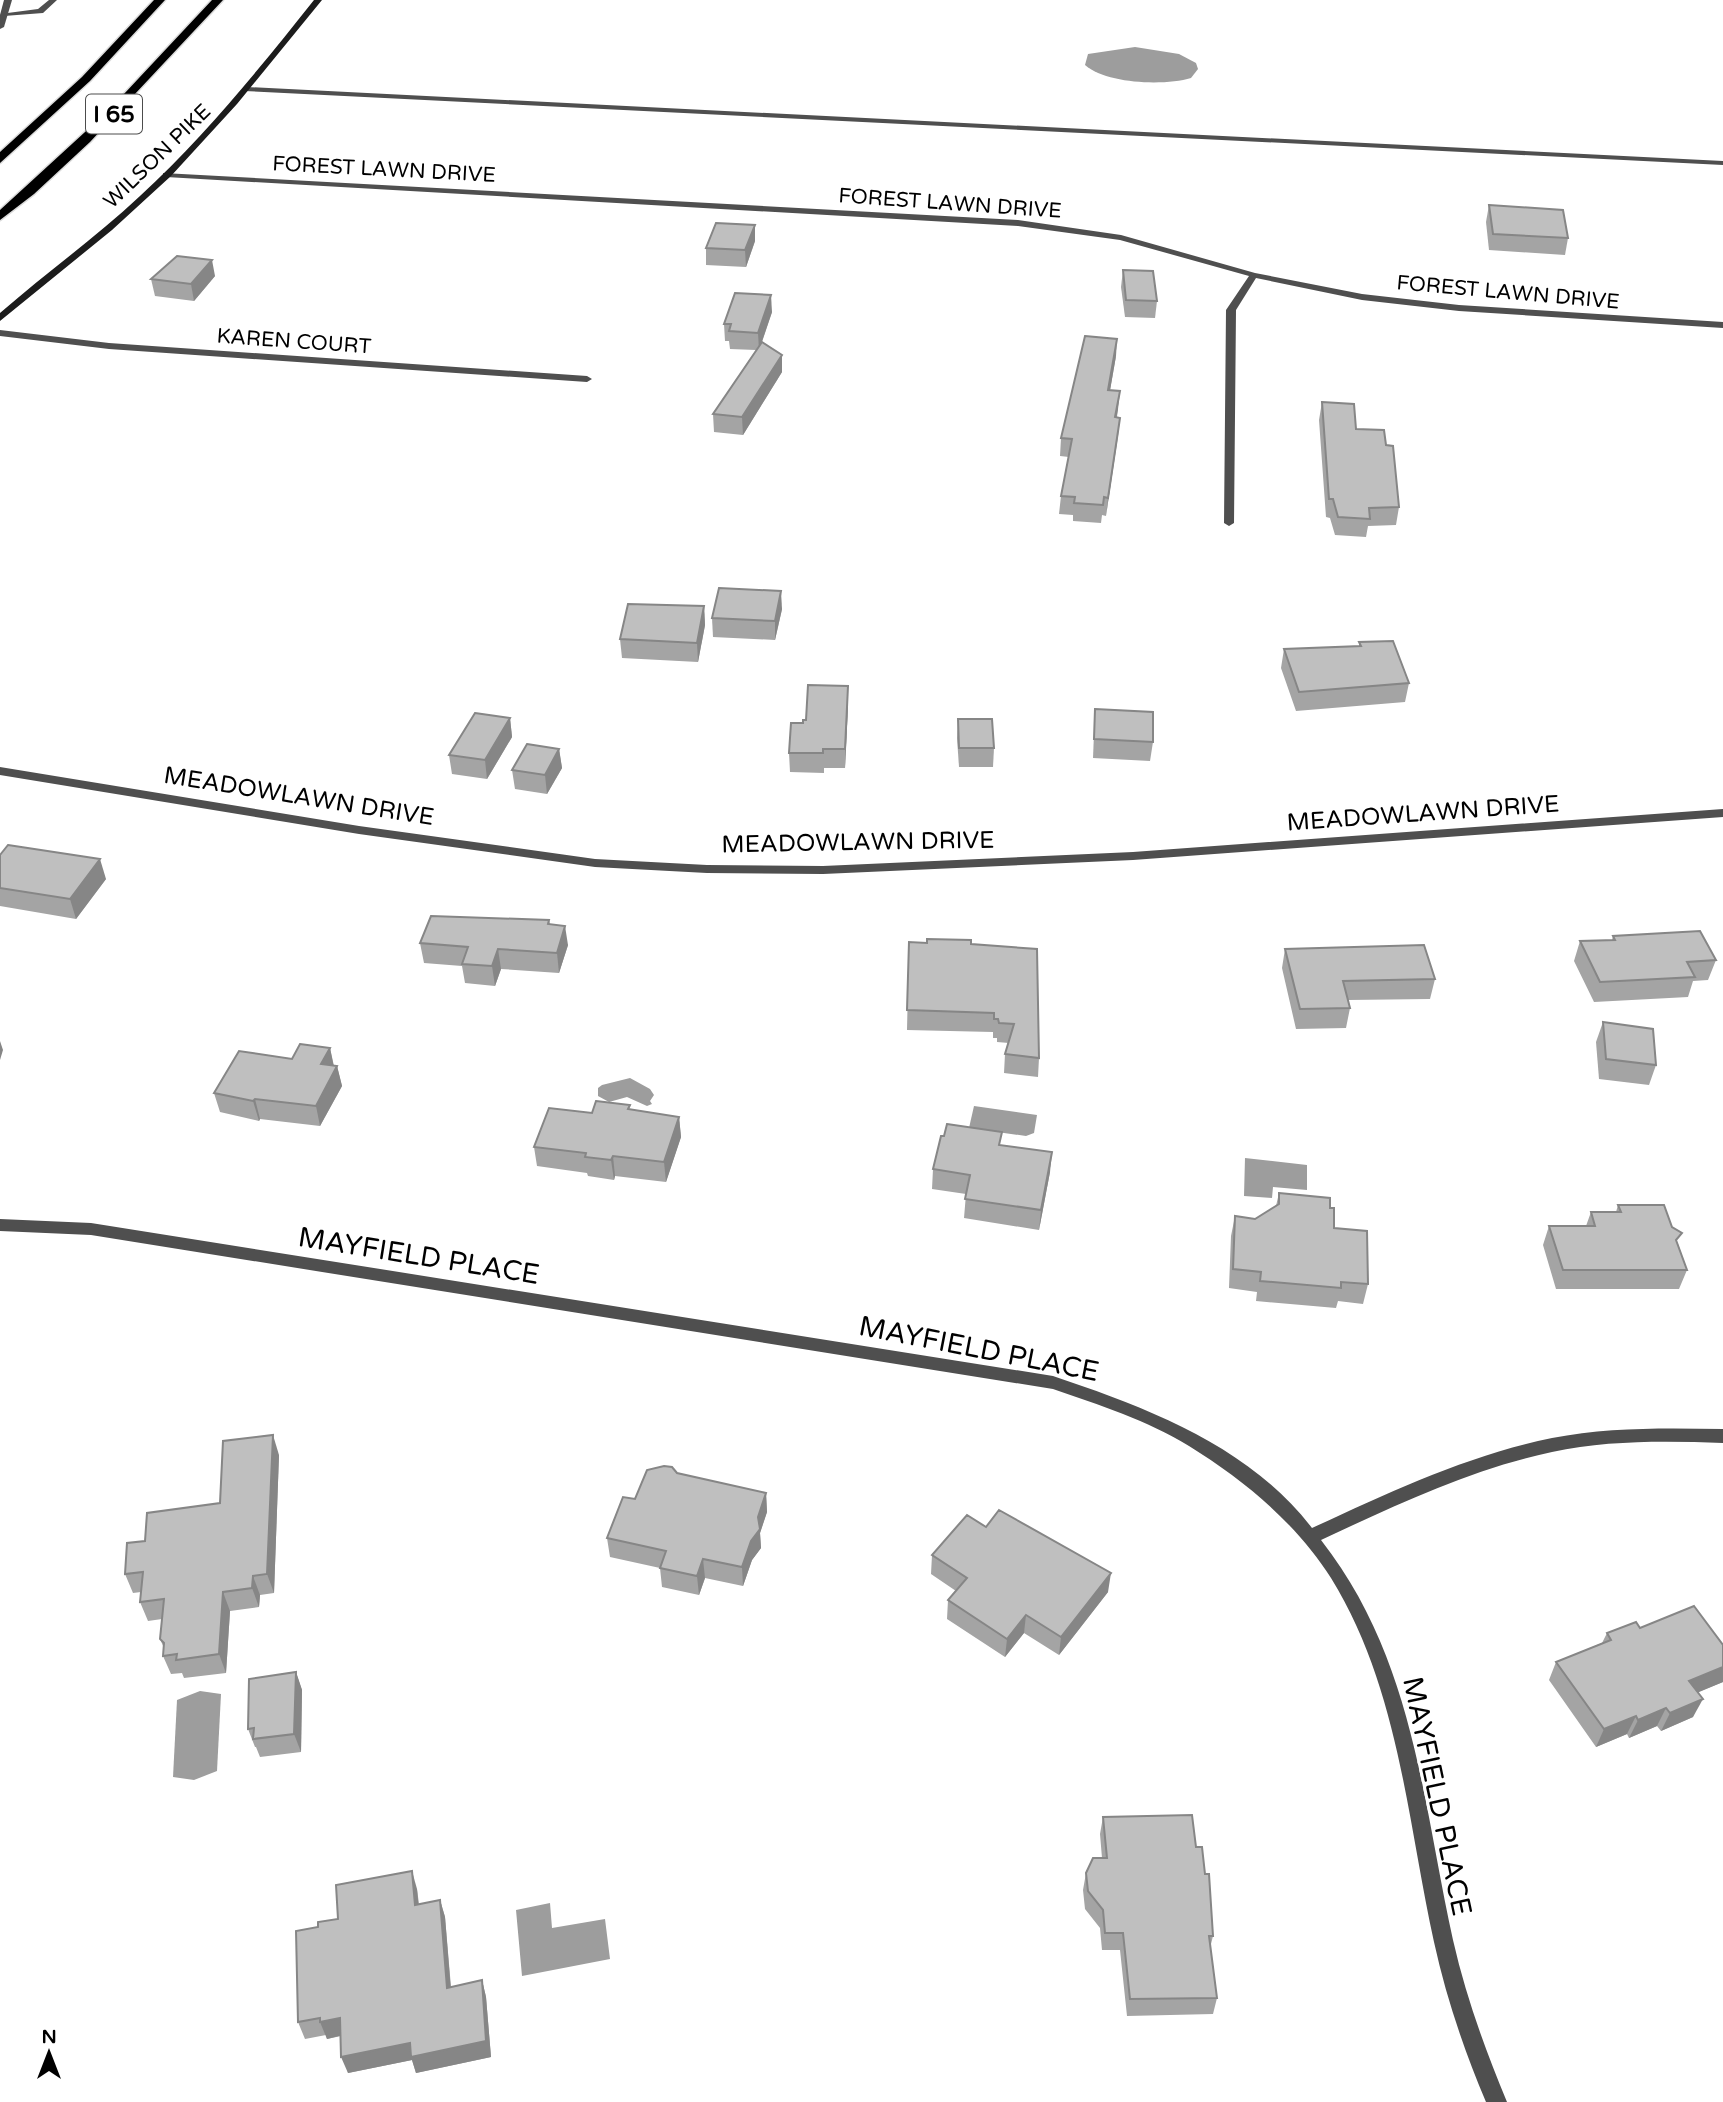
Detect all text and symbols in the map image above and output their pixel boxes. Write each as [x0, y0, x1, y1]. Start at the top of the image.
road number: I 65 [86, 94, 142, 134]
street label: WILSON PIKE [99, 99, 216, 214]
street label: FOREST LAWN DRIVE [272, 151, 496, 188]
street label: FOREST LAWN DRIVE [837, 183, 1062, 224]
street label: FOREST LAWN DRIVE [1395, 270, 1620, 315]
street label: KAREN COURT [216, 324, 372, 359]
street label: MEADOWLAWN DRIVE [162, 761, 436, 832]
street label: MEADOWLAWN DRIVE [1286, 790, 1560, 837]
street label: MEADOWLAWN DRIVE [721, 826, 995, 859]
street label: MAYFIELD PLACE [296, 1220, 542, 1292]
street label: MAYFIELD PLACE [856, 1309, 1102, 1389]
street label: MAYFIELD PLACE [1395, 1673, 1479, 1919]
north arrow [14, 2018, 84, 2088]
text: N [41, 2026, 57, 2048]

